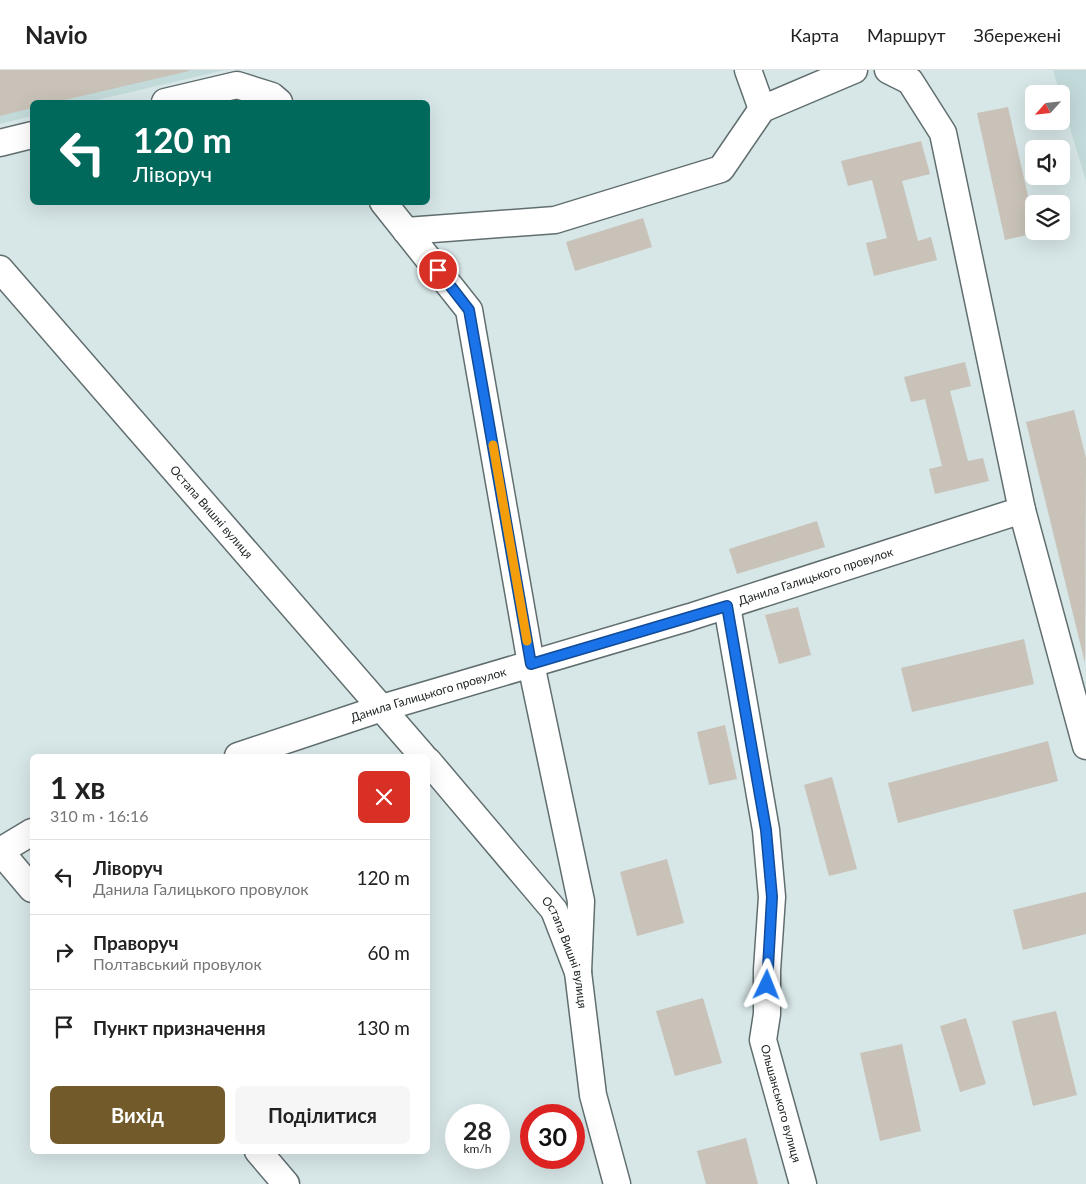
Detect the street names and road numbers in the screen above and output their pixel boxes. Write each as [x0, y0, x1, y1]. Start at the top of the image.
street label: Остапа Вишні вулиця [167, 462, 256, 562]
street label: Данила Галицького провулок [736, 544, 896, 608]
street label: Данила Галицького провулок [348, 664, 509, 725]
street label: Остапа Вишні вулиця [539, 893, 590, 1009]
street label: Ольшанського вулиця [758, 1043, 805, 1164]

